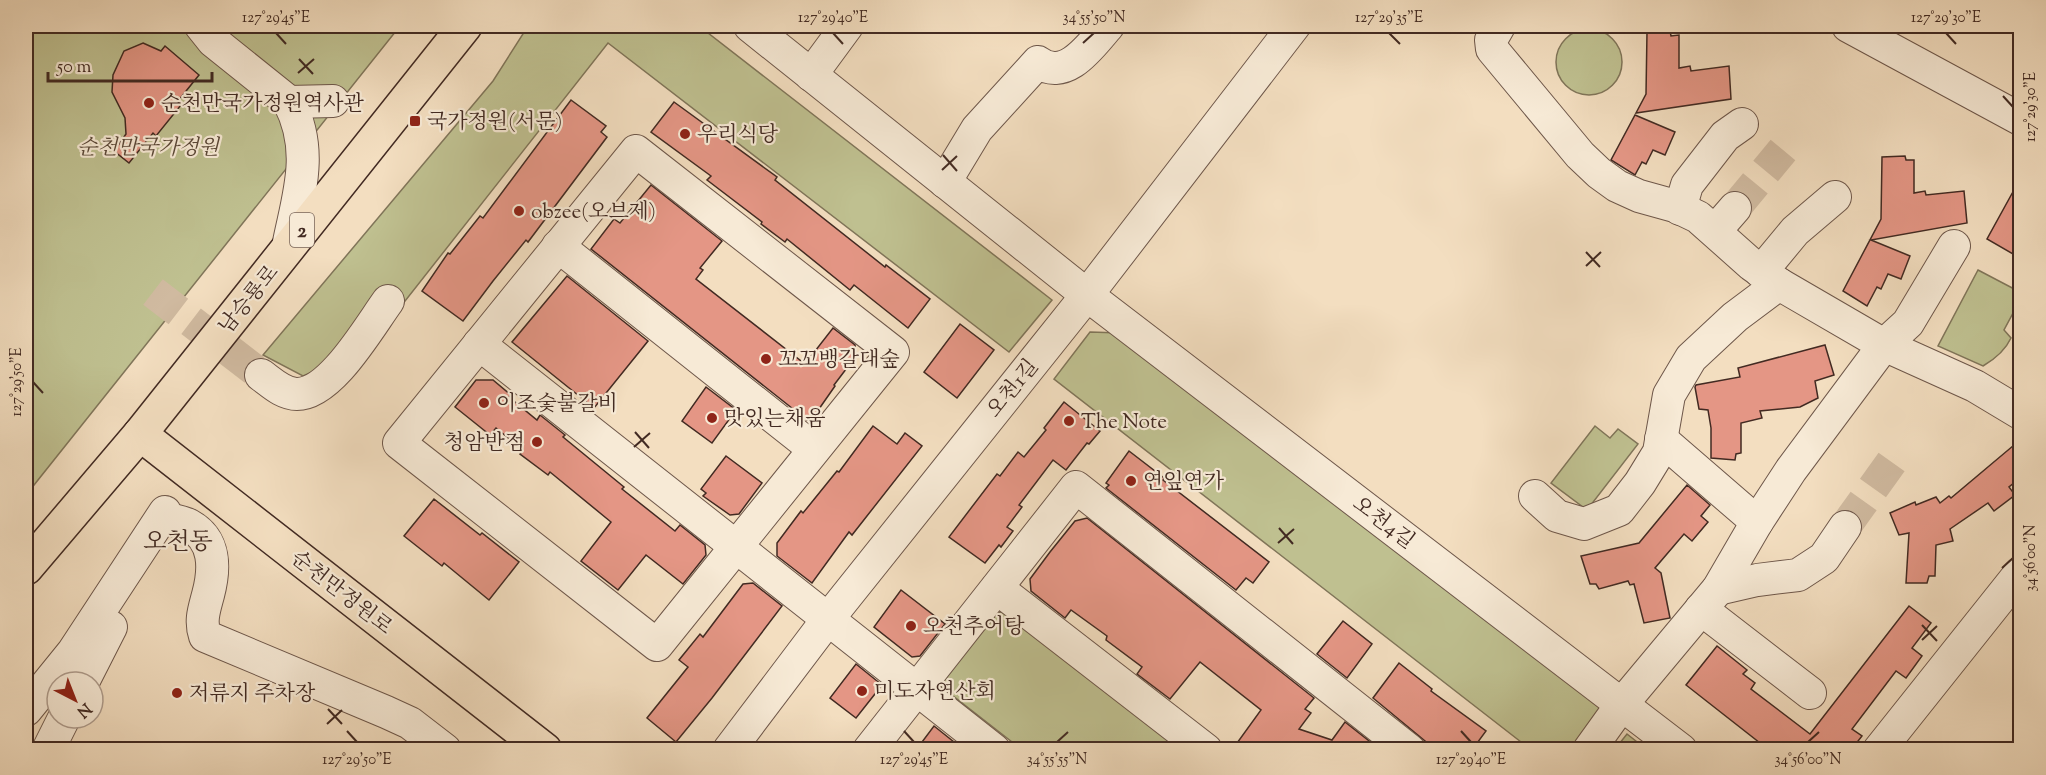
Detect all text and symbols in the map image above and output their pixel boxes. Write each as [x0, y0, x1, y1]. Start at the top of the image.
text: 127°29'45"E [242, 8, 310, 29]
text: 127°29'40"E [798, 8, 868, 29]
text: 34°55'50"N [1063, 8, 1125, 29]
text: 127°29'35"E [1355, 8, 1423, 29]
text: 127°29'30"E [1911, 8, 1981, 29]
scale bar [48, 45, 212, 83]
text: 50 m [56, 55, 92, 81]
text: 127°29'30"E [2021, 72, 2042, 142]
place label: 순천만국가정원역사관 [161, 90, 365, 120]
marker: 순천만국가정원역사관 [142, 96, 156, 110]
place label: 국가정원(서문) [427, 108, 562, 138]
marker: 국가정원(서문) [408, 114, 422, 128]
place label: 우리식당 [697, 121, 779, 151]
marker: 우리식당 [678, 127, 692, 141]
park label: 순천만국가정원 [77, 134, 221, 164]
place label: obzee(오브제) [531, 198, 656, 228]
marker: obzee(오브제) [512, 204, 526, 218]
road number: 2 [290, 213, 314, 247]
street label: 남승룡로 [212, 259, 287, 341]
place label: 꼬꼬뱅갈대숲 [778, 346, 900, 376]
text: 127°29'50"E [7, 347, 28, 417]
marker: 꼬꼬뱅갈대숲 [759, 352, 773, 366]
street label: 오천1길 [981, 353, 1047, 425]
place label: 이조숯불갈비 [496, 390, 618, 420]
marker: 이조숯불갈비 [477, 396, 491, 410]
place label: 맛있는채움 [724, 405, 825, 435]
place label: The Note [1081, 408, 1167, 438]
marker: 맛있는채움 [705, 411, 719, 425]
marker: The Note [1062, 414, 1076, 428]
place label: 청암반점 [444, 429, 525, 459]
marker: 청암반점 [530, 435, 544, 449]
place label: 연잎연가 [1143, 468, 1225, 498]
marker: 연잎연가 [1124, 474, 1138, 488]
street label: 오천4길 [1345, 490, 1420, 557]
text: 34°56'00"N [2021, 525, 2042, 591]
district label: 오천동 [143, 526, 213, 560]
street label: 순천만정원로 [284, 544, 398, 643]
place label: 오천추어탕 [923, 613, 1025, 643]
marker: 오천추어탕 [904, 619, 918, 633]
north arrow [45, 670, 105, 730]
place label: 미도자연산회 [874, 678, 996, 708]
place label: 저류지 주차장 [189, 680, 316, 710]
marker: 미도자연산회 [855, 684, 869, 698]
marker: 저류지 주차장 [170, 686, 184, 700]
text: N [71, 696, 96, 722]
text: 127°29'50"E [322, 750, 392, 771]
text: 127°29'45"E [880, 750, 948, 771]
text: 34°55'55"N [1027, 750, 1087, 771]
text: 127°29'40"E [1436, 750, 1506, 771]
text: 34°56'00"N [1775, 750, 1841, 771]

